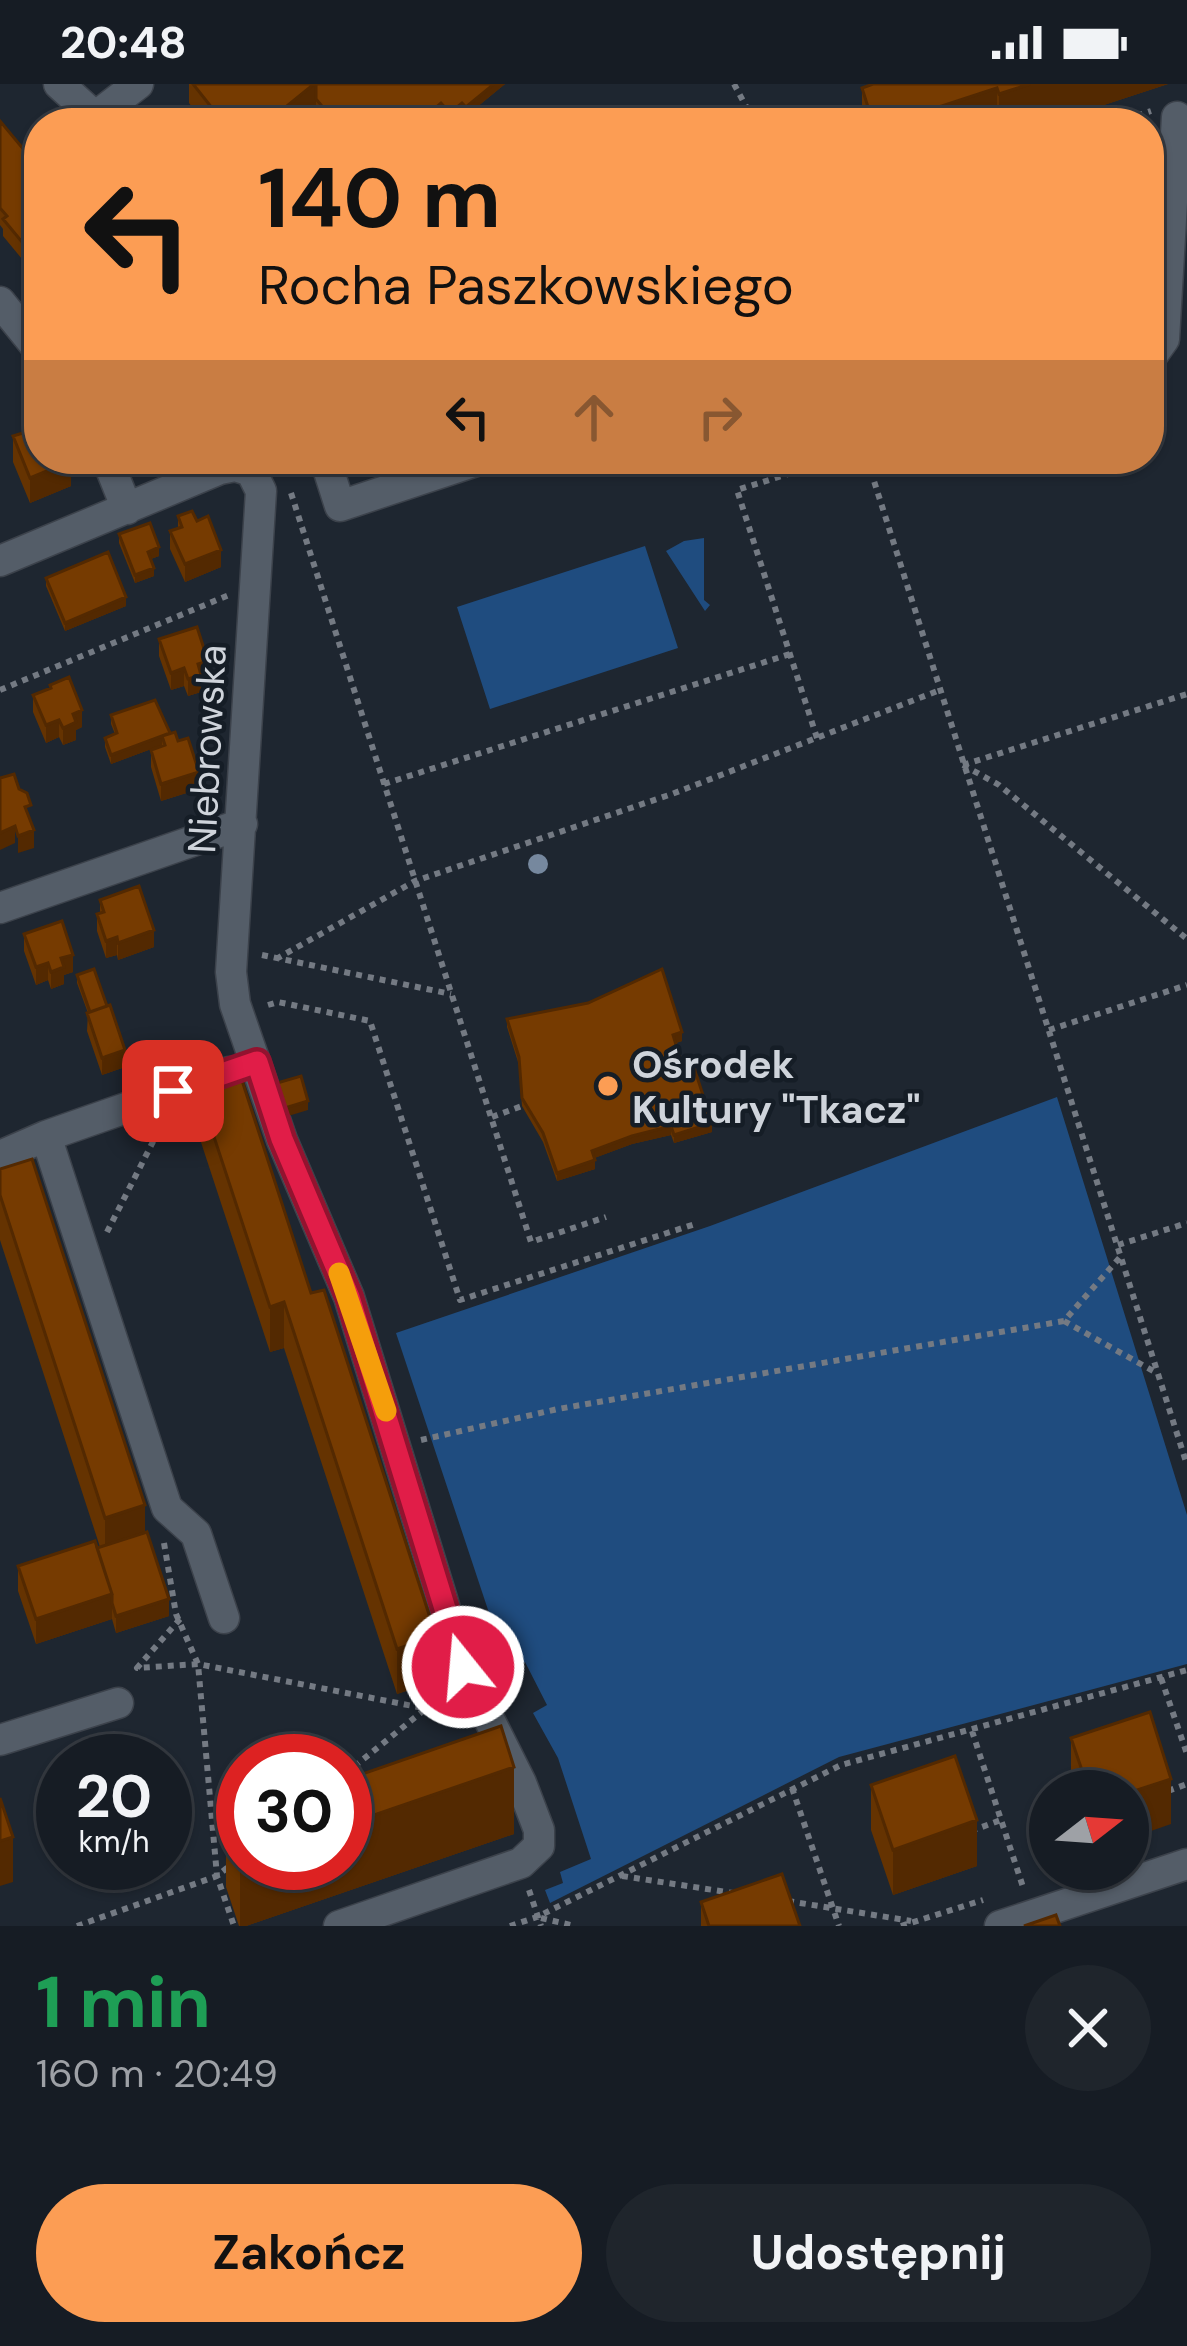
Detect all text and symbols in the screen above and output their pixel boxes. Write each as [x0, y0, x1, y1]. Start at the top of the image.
text: 20:48 [60, 13, 187, 72]
text: 140 m [258, 144, 501, 253]
icon: left [60, 156, 216, 312]
text: Rocha Paszkowskiego [258, 250, 794, 321]
icon: left [435, 384, 501, 450]
icon: ahead [561, 384, 627, 450]
icon: right [687, 384, 753, 450]
street label: Niebrowska [176, 643, 238, 855]
place label: Ośrodek Kultury "Tkacz" [632, 1039, 921, 1135]
pin [122, 1040, 224, 1142]
icon: arrive [140, 1058, 206, 1124]
marker: Ośrodek Kultury "Tkacz" [595, 1073, 621, 1099]
position arrow [400, 1604, 526, 1730]
speed limit sign: 30 [216, 1734, 372, 1890]
text: 20 [76, 1757, 152, 1836]
north arrow [1029, 1770, 1149, 1890]
map controls [1029, 1770, 1149, 1890]
text: km/h [79, 1822, 149, 1861]
text: 1 min [36, 1956, 211, 2049]
button: close [1025, 1965, 1151, 2091]
text: 160 m · 20:49 [36, 2048, 278, 2099]
button: Zakończ [36, 2184, 582, 2322]
button: Udostępnij [606, 2184, 1151, 2322]

